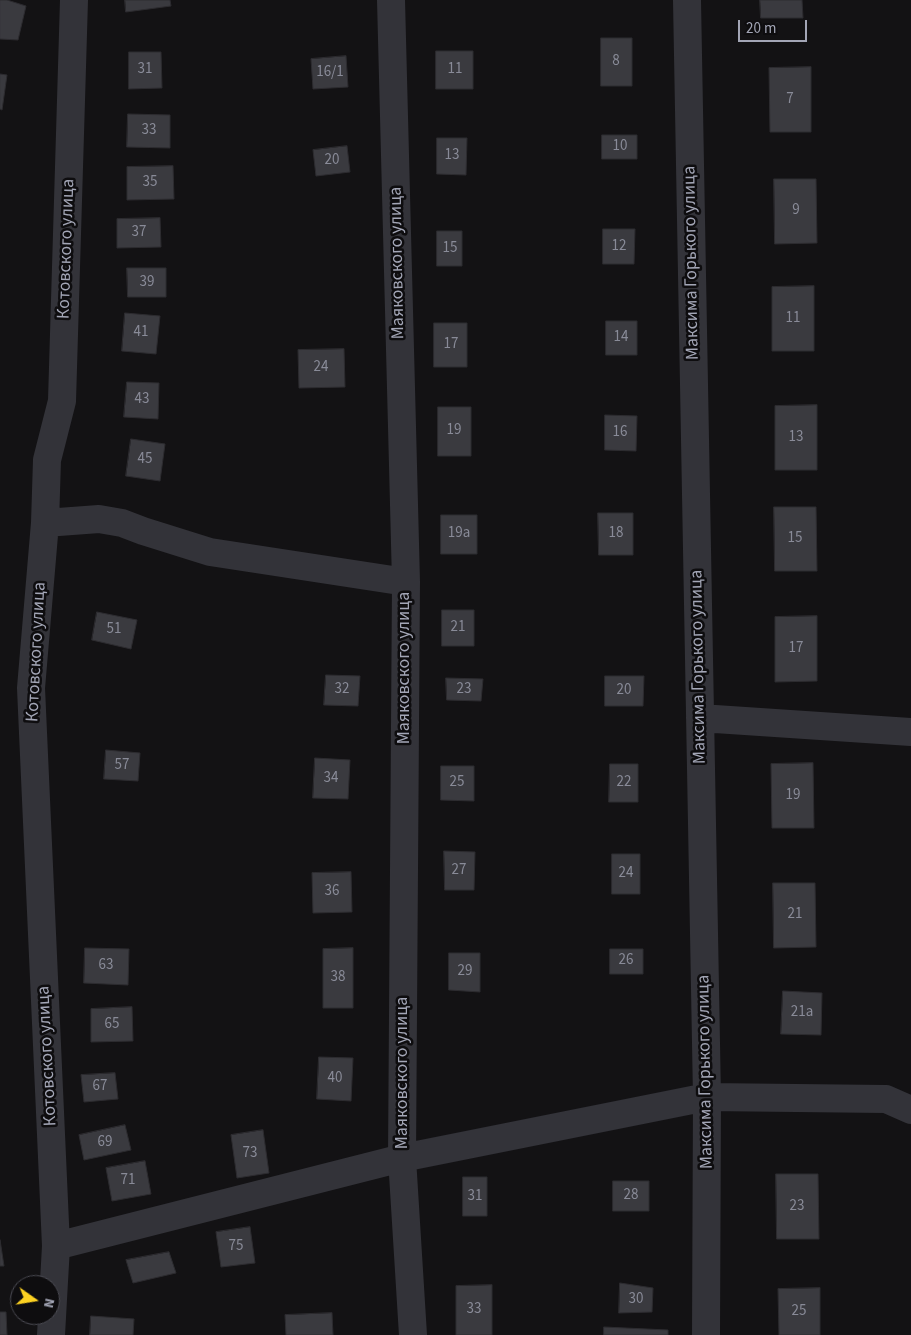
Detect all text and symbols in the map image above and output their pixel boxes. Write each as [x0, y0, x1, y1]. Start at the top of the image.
scale bar [741, 10, 810, 42]
text: 20 m [746, 18, 776, 39]
house number: 8 [612, 53, 620, 71]
house number: 31 [138, 61, 152, 79]
house number: 11 [448, 61, 462, 79]
house number: 16/1 [316, 64, 344, 82]
house number: 7 [786, 91, 794, 109]
house number: 33 [142, 122, 156, 140]
house number: 10 [613, 138, 627, 156]
house number: 13 [445, 147, 459, 165]
house number: 20 [325, 152, 339, 170]
street label: Максима Горького улица [680, 166, 704, 360]
house number: 35 [143, 174, 157, 192]
street label: Котовского улица [54, 178, 80, 320]
street label: Маяковского улица [386, 186, 410, 340]
house number: 9 [792, 202, 800, 220]
house number: 37 [132, 224, 146, 242]
house number: 12 [612, 238, 626, 256]
house number: 15 [443, 240, 457, 258]
house number: 39 [140, 274, 154, 292]
house number: 11 [786, 310, 800, 328]
house number: 41 [134, 324, 148, 342]
house number: 14 [614, 329, 628, 347]
house number: 17 [444, 336, 458, 354]
house number: 24 [314, 359, 328, 377]
house number: 43 [135, 391, 149, 409]
house number: 19 [447, 422, 461, 440]
house number: 16 [613, 424, 627, 442]
house number: 13 [789, 429, 803, 447]
house number: 45 [138, 451, 152, 469]
house number: 19а [448, 525, 470, 543]
house number: 18 [609, 525, 623, 543]
house number: 15 [788, 530, 802, 548]
street label: Максима Горького улица [687, 570, 711, 764]
street label: Котовского улица [23, 581, 51, 723]
street label: Маяковского улица [394, 592, 416, 744]
house number: 21 [451, 619, 465, 637]
house number: 51 [107, 621, 121, 639]
house number: 17 [789, 640, 803, 658]
house number: 32 [335, 681, 349, 699]
house number: 23 [457, 681, 471, 699]
house number: 20 [617, 682, 631, 700]
house number: 57 [115, 757, 129, 775]
house number: 34 [324, 770, 338, 788]
house number: 25 [450, 774, 464, 792]
house number: 22 [617, 774, 631, 792]
house number: 19 [786, 787, 800, 805]
house number: 27 [452, 862, 466, 880]
house number: 24 [619, 865, 633, 883]
house number: 36 [325, 883, 339, 901]
house number: 21 [788, 906, 802, 924]
house number: 26 [619, 952, 633, 970]
house number: 63 [99, 957, 113, 975]
house number: 29 [458, 963, 472, 981]
house number: 38 [331, 969, 345, 987]
street label: Максима Горького улица [694, 975, 718, 1169]
street label: Котовского улица [34, 985, 62, 1127]
street label: Маяковского улица [392, 997, 414, 1149]
house number: 21а [791, 1004, 813, 1022]
house number: 65 [105, 1016, 119, 1034]
house number: 40 [328, 1070, 342, 1088]
house number: 67 [93, 1078, 107, 1096]
house number: 69 [98, 1134, 112, 1152]
house number: 73 [243, 1145, 257, 1163]
house number: 71 [121, 1172, 135, 1190]
house number: 28 [624, 1187, 638, 1205]
house number: 31 [468, 1188, 482, 1206]
house number: 23 [790, 1198, 804, 1216]
house number: 75 [229, 1238, 243, 1256]
north arrow [10, 1275, 60, 1325]
house number: 30 [629, 1291, 643, 1309]
text: N [38, 1296, 59, 1310]
house number: 33 [467, 1301, 481, 1319]
house number: 25 [792, 1303, 806, 1321]

